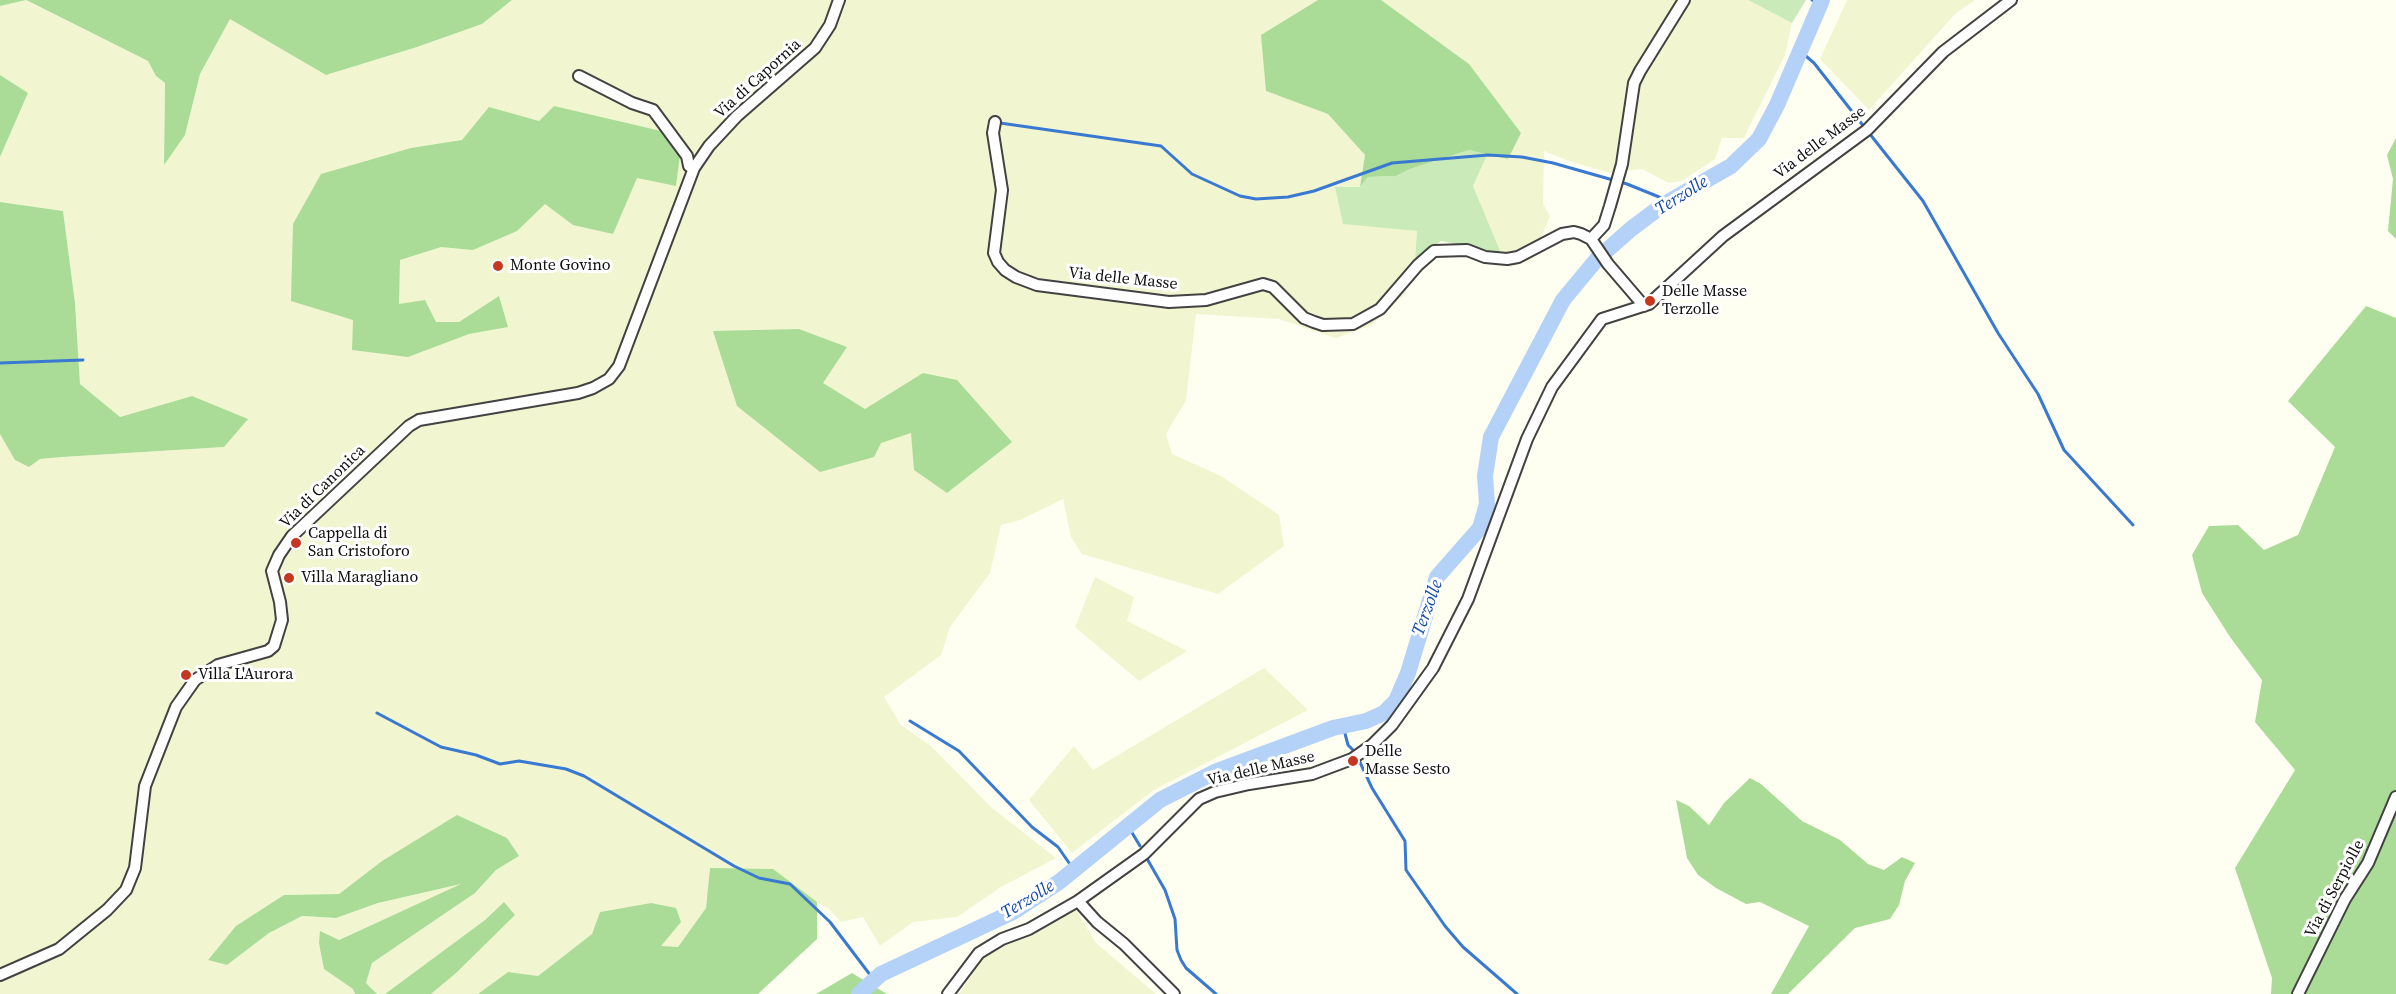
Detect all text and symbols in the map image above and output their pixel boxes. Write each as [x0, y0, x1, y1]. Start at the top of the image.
street label: Via di Capornia [711, 35, 805, 123]
street label: Via delle Masse [1770, 102, 1870, 184]
water label: Terzolle [1652, 171, 1712, 221]
place label: Monte Govino [510, 256, 611, 276]
marker: Monte Govino [491, 259, 505, 273]
street label: Via delle Masse [1067, 264, 1179, 294]
place label: Delle Masse Terzolle [1662, 282, 1747, 320]
marker: Delle Masse Terzolle [1643, 294, 1657, 308]
street label: Via di Canonica [276, 441, 370, 533]
place label: Cappella di San Cristoforo [308, 524, 410, 562]
marker: Cappella di San Cristoforo [289, 536, 303, 550]
place label: Villa Maragliano [301, 568, 418, 588]
marker: Villa Maragliano [282, 571, 296, 585]
water label: Terzolle [1408, 577, 1448, 639]
place label: Villa L'Aurora [198, 665, 293, 685]
marker: Villa L'Aurora [179, 668, 193, 682]
place label: Delle Masse Sesto [1365, 742, 1450, 780]
street label: Via delle Masse [1205, 747, 1317, 791]
marker: Delle Masse Sesto [1346, 754, 1360, 768]
street label: Via di Serpiolle [2301, 837, 2369, 941]
water label: Terzolle [998, 876, 1058, 924]

